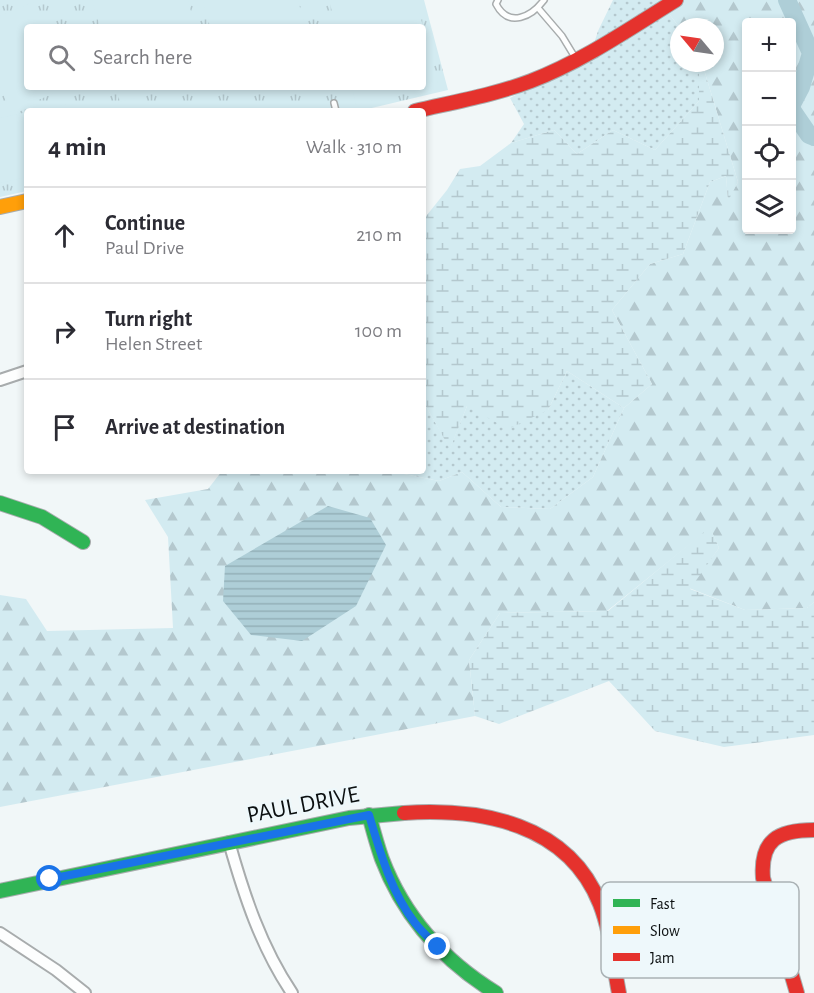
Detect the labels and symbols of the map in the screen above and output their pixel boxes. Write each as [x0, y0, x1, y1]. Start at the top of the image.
north arrow [670, 18, 724, 72]
street label: PAUL DRIVE [245, 782, 361, 828]
route start [36, 865, 62, 891]
legend [601, 882, 799, 978]
text: Fast [650, 896, 675, 912]
text: Slow [650, 923, 680, 939]
route end [424, 933, 450, 959]
text: Jam [650, 950, 675, 966]

